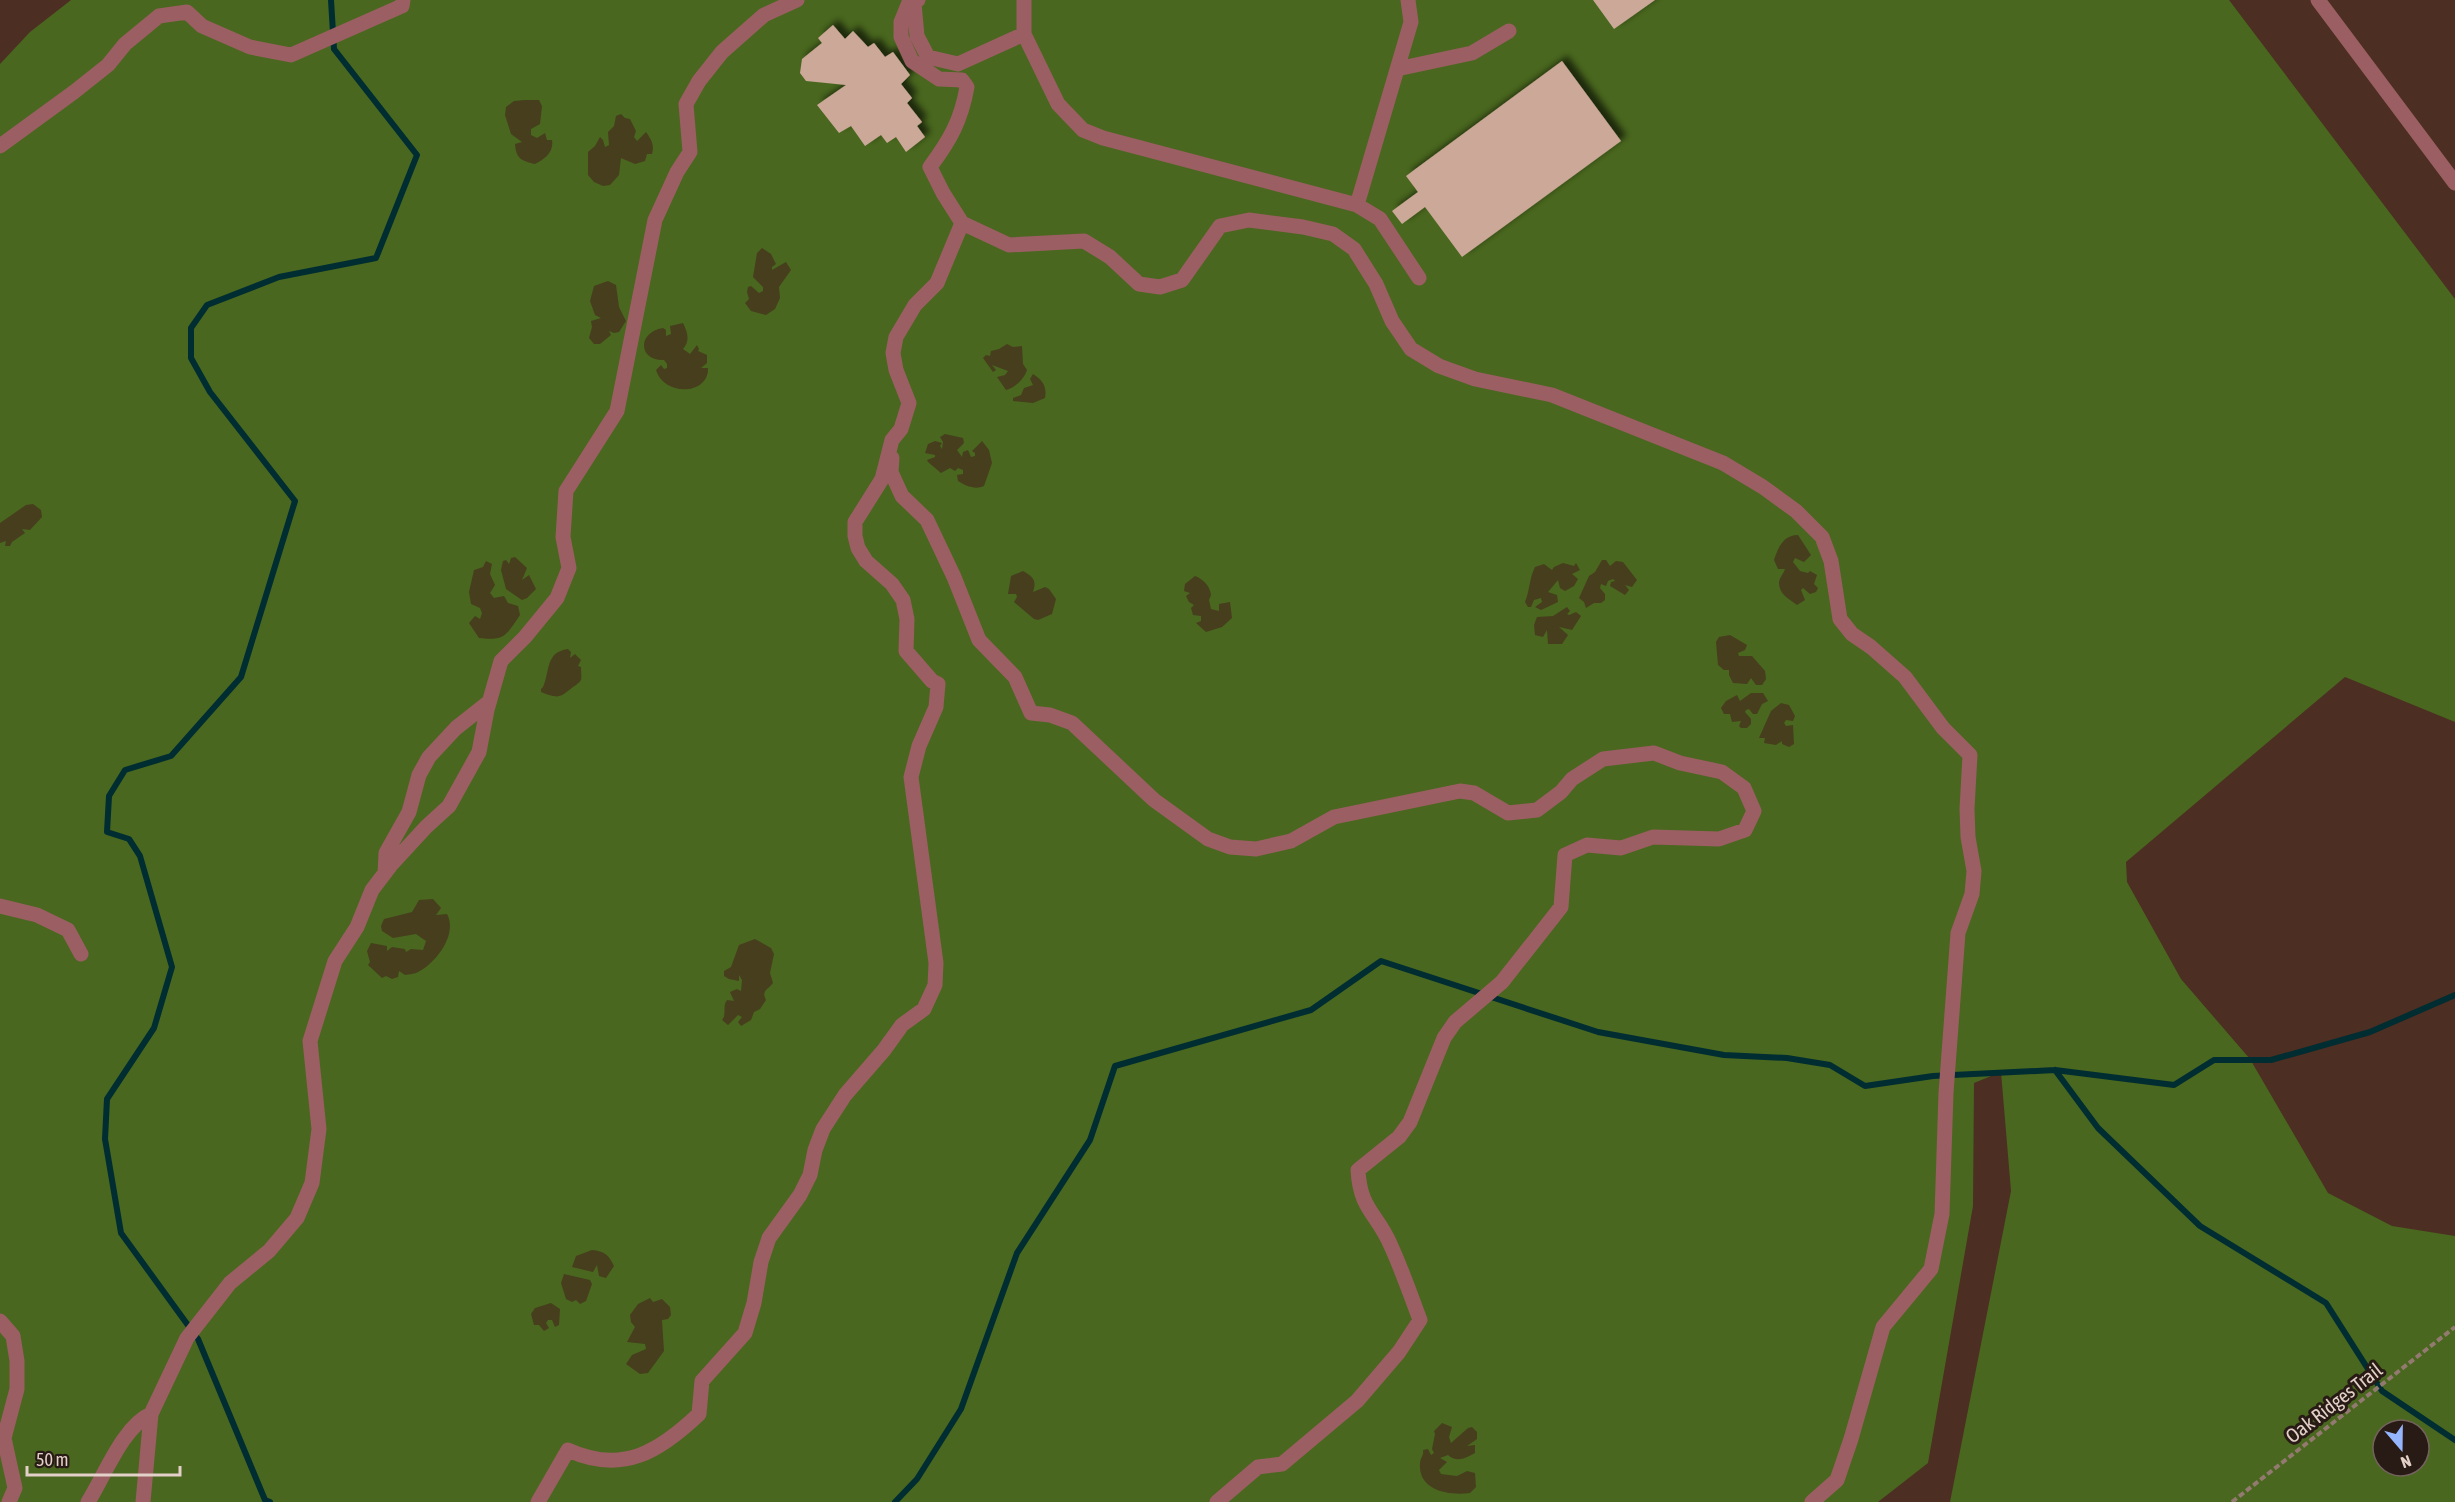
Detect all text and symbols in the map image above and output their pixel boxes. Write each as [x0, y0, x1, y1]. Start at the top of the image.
street label: Oak Ridges Trail [2281, 1357, 2387, 1447]
north arrow [2371, 1418, 2431, 1478]
scale bar [27, 1439, 180, 1477]
text: 50 m [36, 1449, 68, 1470]
text: N [2399, 1452, 2414, 1472]

